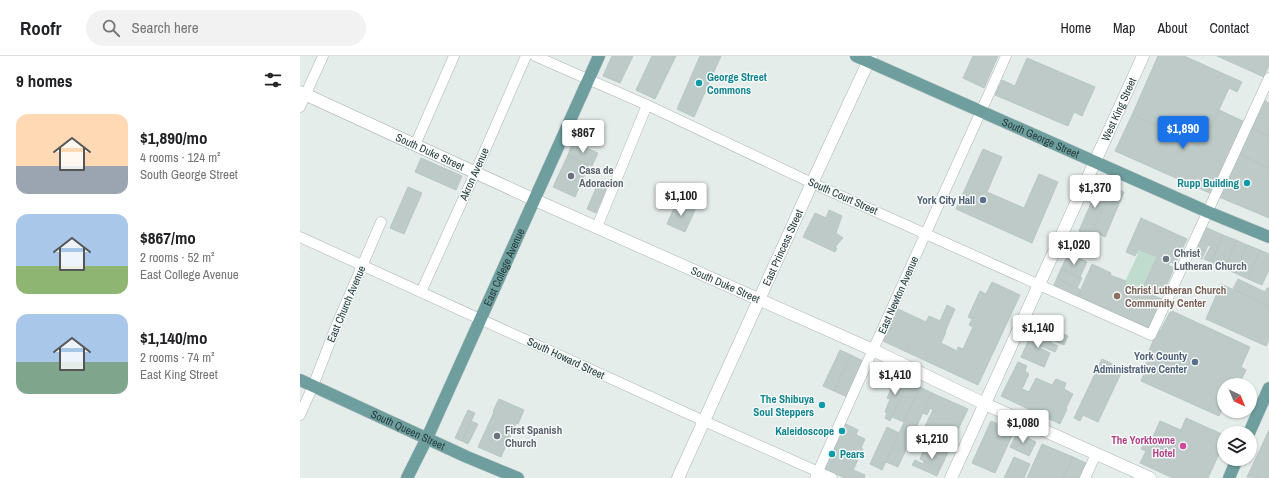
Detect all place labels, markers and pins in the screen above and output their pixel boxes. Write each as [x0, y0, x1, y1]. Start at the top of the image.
place label: George Street Commons [707, 70, 767, 97]
marker: George Street Commons [694, 78, 704, 88]
pin: $1,890 [1150, 116, 1216, 150]
pin: $867 [559, 120, 607, 154]
place label: Casa de Adoracion [579, 163, 624, 190]
marker: Casa de Adoracion [566, 171, 576, 181]
pin: $1,370 [1062, 175, 1128, 209]
place label: Rupp Building [1177, 176, 1239, 190]
marker: Rupp Building [1242, 178, 1252, 188]
pin: $1,100 [648, 183, 714, 217]
place label: York City Hall [917, 193, 975, 207]
marker: York City Hall [978, 195, 988, 205]
pin: $1,020 [1041, 232, 1107, 266]
place label: Christ Lutheran Church [1174, 246, 1247, 273]
marker: Christ Lutheran Church [1161, 254, 1171, 264]
place label: Christ Lutheran Church Community Center [1125, 283, 1226, 310]
marker: Christ Lutheran Church Community Center [1112, 291, 1122, 301]
pin: $1,140 [1005, 315, 1071, 349]
place label: York County Administrative Center [1093, 349, 1187, 376]
marker: York County Administrative Center [1190, 357, 1200, 367]
pin: $1,410 [862, 362, 928, 396]
place label: The Shibuya Soul Steppers [753, 392, 814, 419]
marker: The Shibuya Soul Steppers [817, 400, 827, 410]
pin: $1,080 [990, 410, 1056, 444]
place label: First Spanish Church [505, 423, 562, 450]
place label: Kaleidoscope [775, 424, 834, 438]
marker: Kaleidoscope [837, 426, 847, 436]
pin: $1,210 [899, 426, 965, 460]
marker: First Spanish Church [492, 431, 502, 441]
place label: The Yorktowne Hotel [1111, 433, 1175, 460]
marker: The Yorktowne Hotel [1178, 441, 1188, 451]
place label: Pears [840, 447, 865, 461]
marker: Pears [827, 449, 837, 459]

